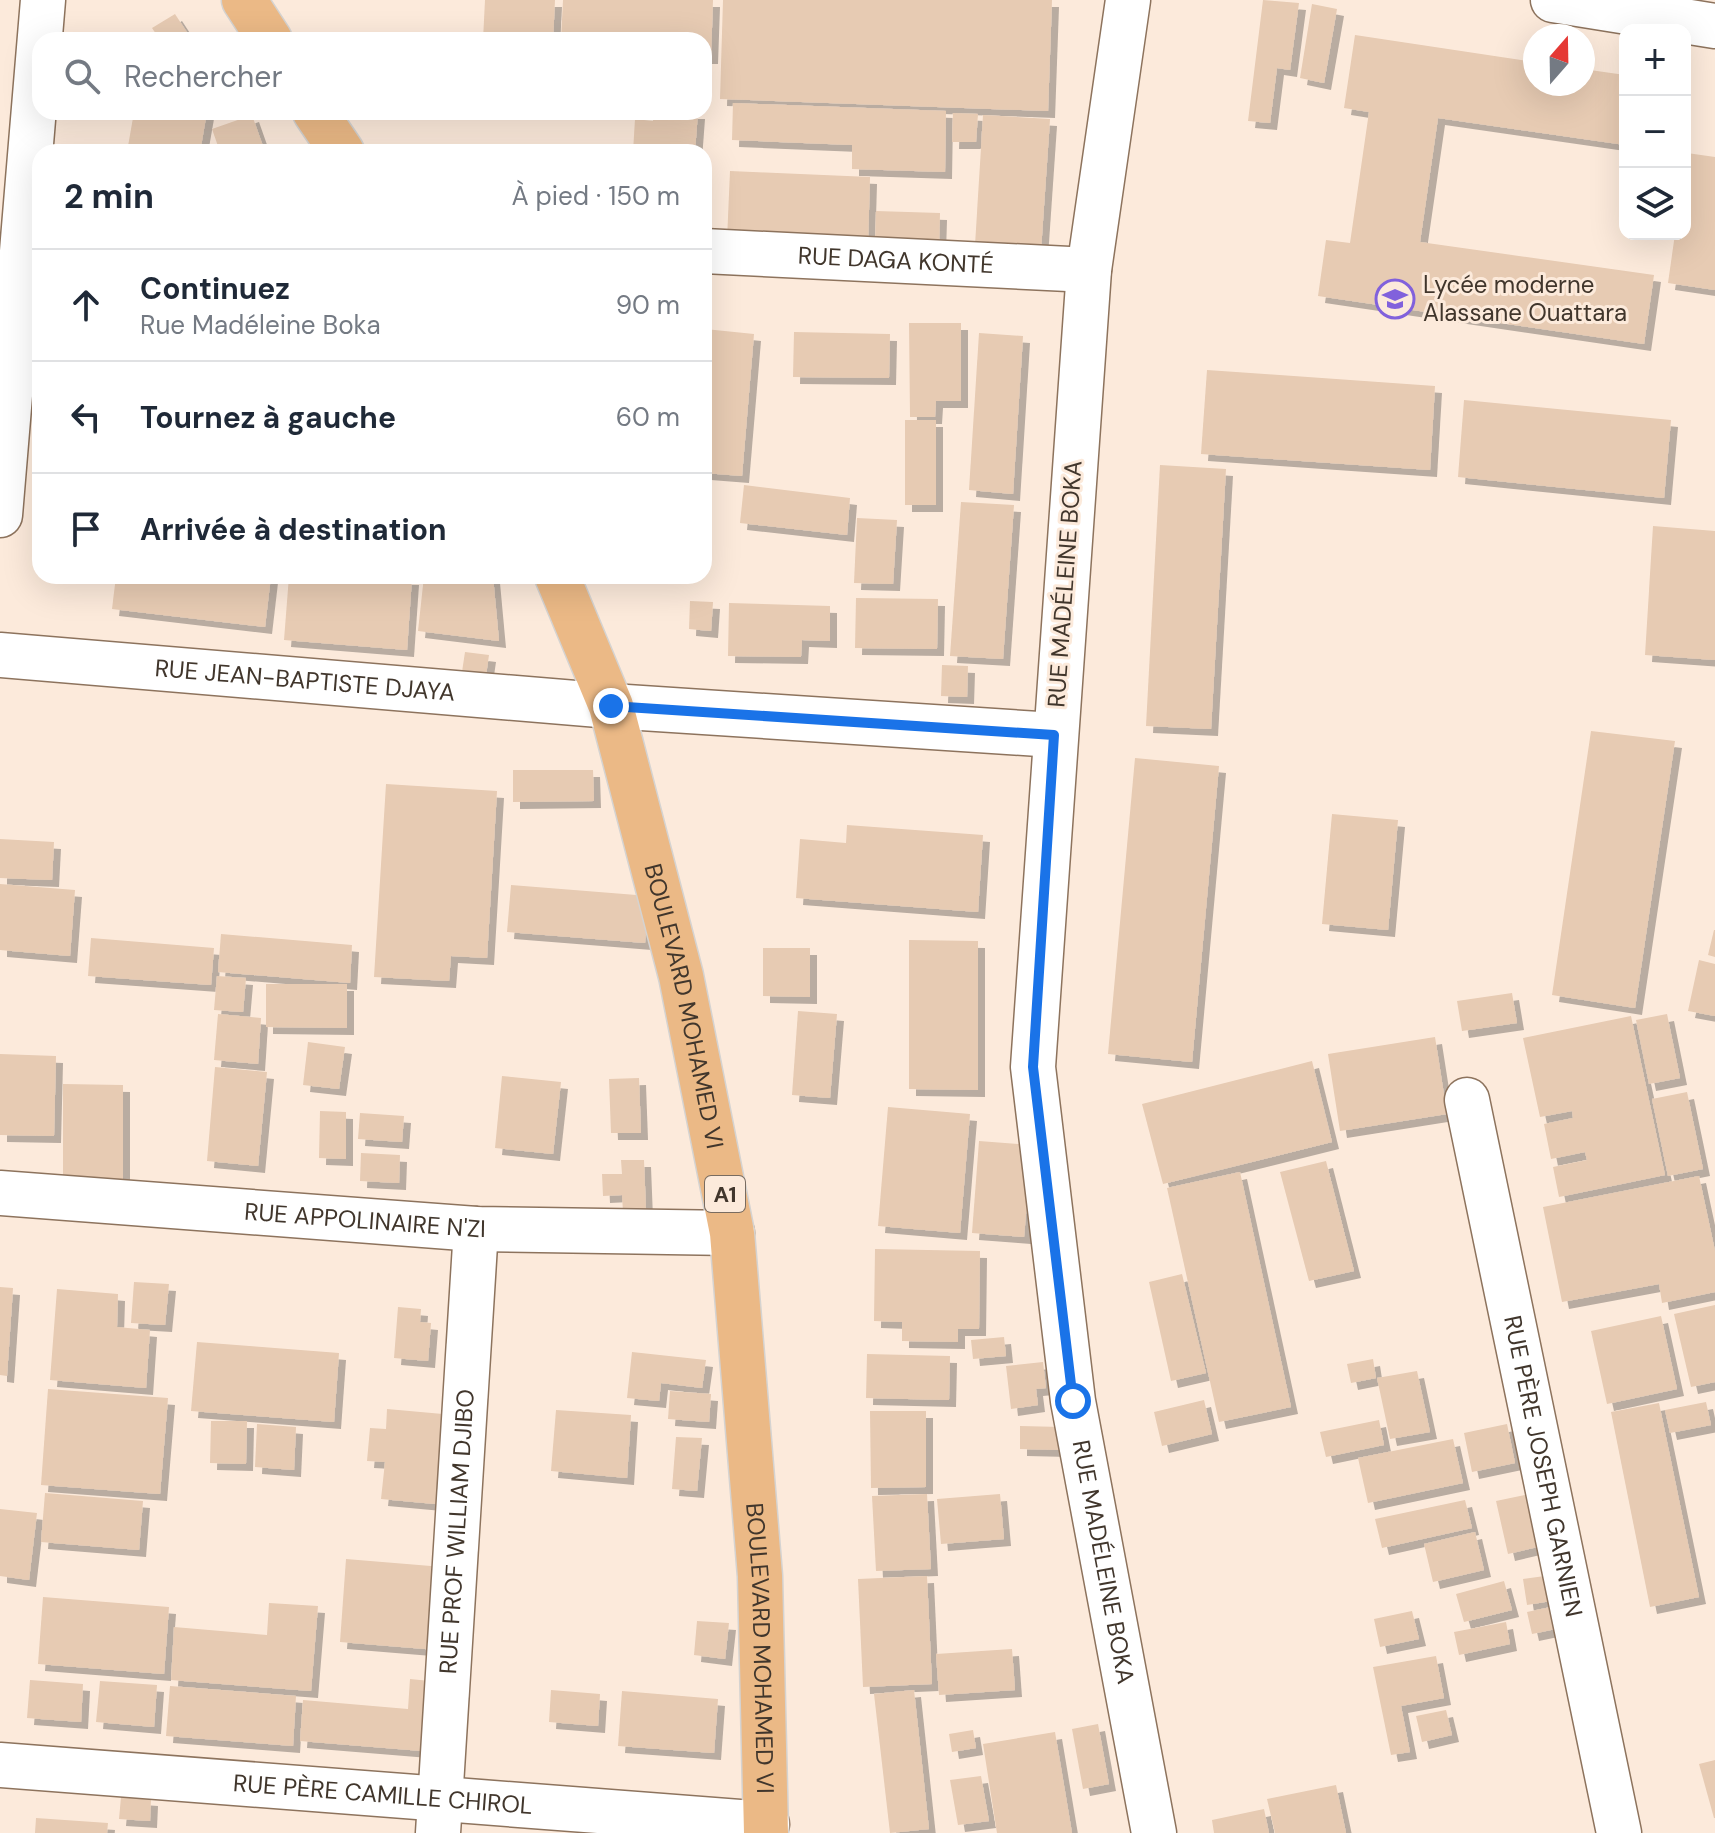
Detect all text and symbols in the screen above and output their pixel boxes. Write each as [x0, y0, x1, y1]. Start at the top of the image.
north arrow [1523, 24, 1595, 96]
map controls [1619, 24, 1691, 240]
button: + [1619, 24, 1691, 96]
search box [32, 32, 712, 120]
icon: search [60, 54, 104, 98]
text: Rechercher [124, 57, 283, 96]
button: − [1619, 96, 1691, 168]
button: layers [1619, 168, 1691, 240]
text: 2 min [64, 174, 154, 219]
text: À pied · 150 m [511, 179, 680, 213]
street label: RUE DAGA KONTÉ [797, 240, 994, 280]
text: Continuez [140, 269, 290, 308]
place label: Lycée moderne Alassane Ouattara [1423, 269, 1627, 328]
school or university icon: Lycée moderne Alassane Ouattara [1374, 278, 1416, 320]
icon: ahead [64, 283, 108, 327]
text: 90 m [616, 288, 680, 322]
text: Rue Madéleine Boka [140, 308, 381, 342]
icon: left [64, 395, 108, 439]
text: Tournez à gauche [140, 398, 396, 437]
text: 60 m [616, 400, 680, 434]
street label: RUE MADÉLEINE BOKA [1040, 459, 1089, 708]
icon: arrive [64, 507, 108, 551]
text: Arrivée à destination [140, 510, 446, 549]
street label: RUE JEAN-BAPTISTE DJAYA [154, 652, 456, 708]
route end [593, 688, 629, 724]
street label: BOULEVARD MOHAMED VI [638, 860, 731, 1151]
road number: A1 [705, 1176, 745, 1212]
street label: RUE APPOLINAIRE N'ZI [243, 1196, 486, 1244]
street label: RUE PÈRE JOSEPH GARNIEN [1497, 1313, 1590, 1620]
route start [1055, 1383, 1091, 1419]
street label: RUE PROF WILLIAM DJIBO [432, 1388, 481, 1675]
street label: RUE MADÉLEINE BOKA [1066, 1437, 1142, 1687]
street label: BOULEVARD MOHAMED VI [739, 1501, 781, 1794]
street label: RUE PÈRE CAMILLE CHIROL [232, 1767, 534, 1821]

